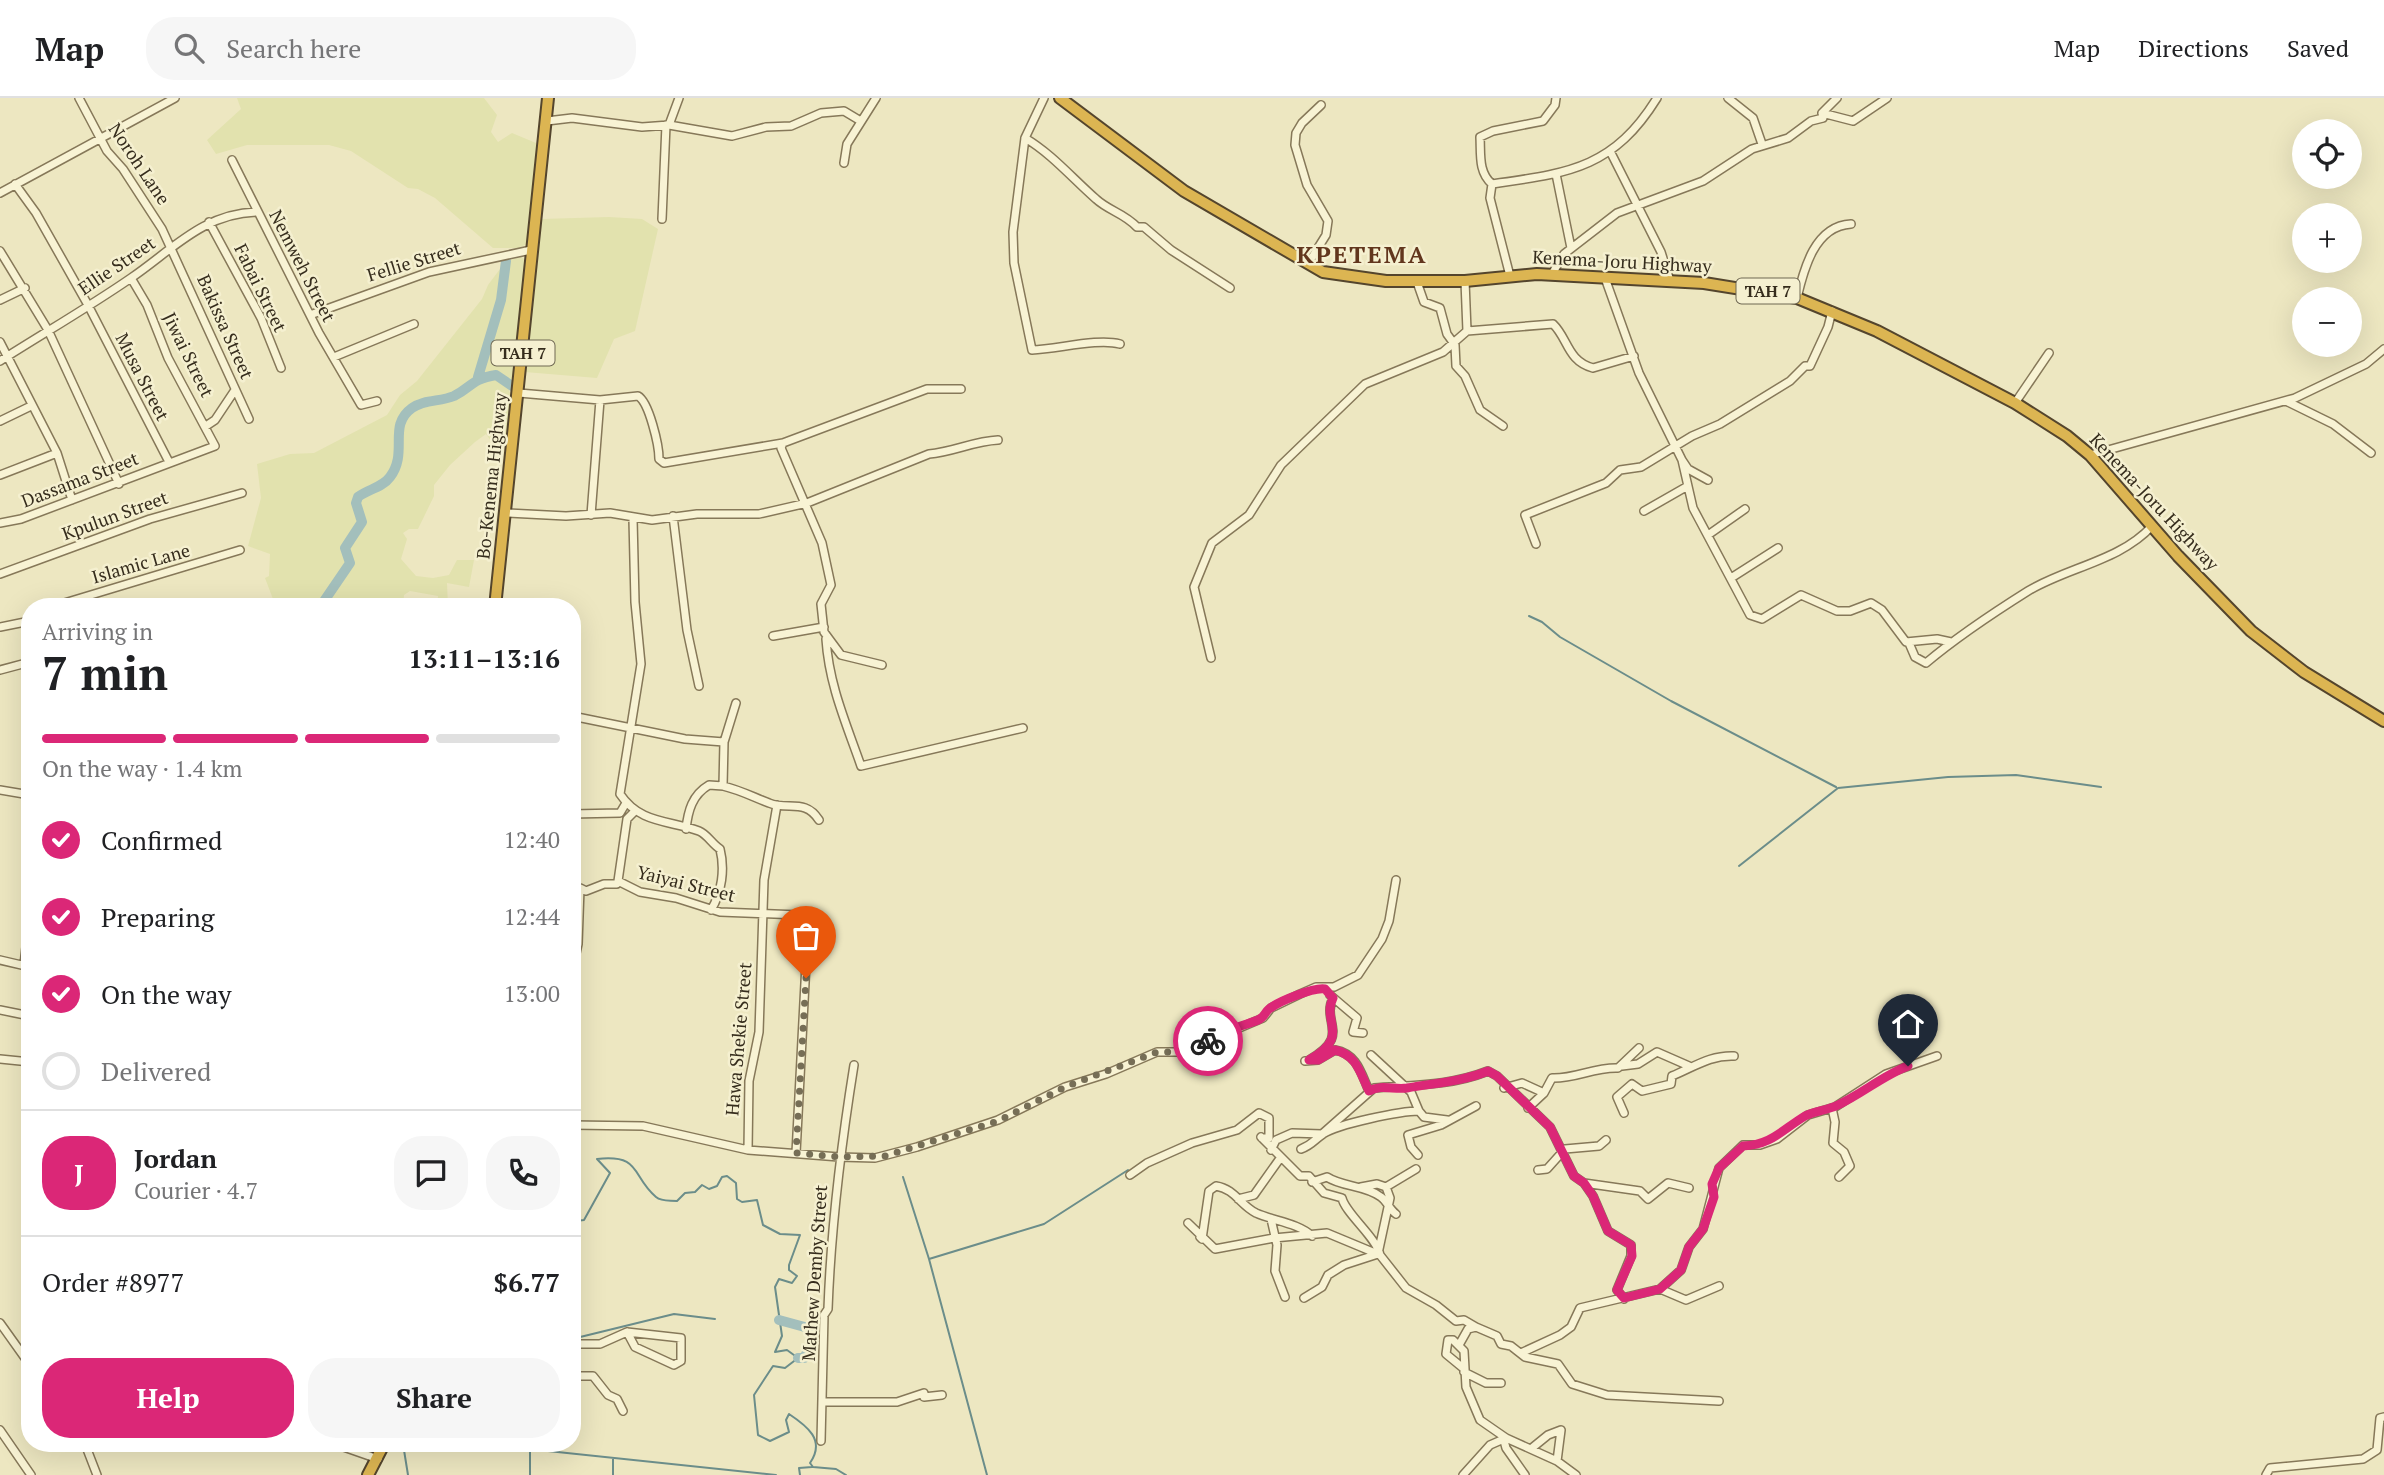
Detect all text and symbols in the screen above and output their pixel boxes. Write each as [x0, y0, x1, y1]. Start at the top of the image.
search box [146, 17, 636, 80]
text: Map [35, 27, 104, 70]
icon: search [170, 29, 208, 67]
text: Search here [226, 31, 361, 65]
text: Map [2054, 32, 2100, 64]
text: Directions [2138, 32, 2249, 64]
text: Saved [2287, 32, 2349, 64]
street label: Noroh Lane [104, 118, 176, 209]
map controls [2292, 119, 2362, 357]
button: locate [2292, 119, 2362, 189]
button: + [2292, 203, 2362, 273]
street label: Nemweh Street [264, 205, 342, 326]
street label: Ellie Street [73, 230, 160, 300]
street label: Fellie Street [364, 235, 464, 287]
district label: KPETEMA [1296, 238, 1428, 270]
street label: Fabai Street [229, 239, 293, 336]
street label: Kenema-Joru Highway [1532, 244, 1713, 278]
street label: Bakissa Street [192, 271, 260, 383]
road number: TAH 7 [1736, 279, 1800, 304]
button: − [2292, 287, 2362, 357]
street label: Jiwai Street [158, 308, 220, 401]
street label: Musa Street [111, 329, 175, 425]
road number: TAH 7 [491, 341, 554, 366]
street label: Bo-Kenema Highway [470, 391, 512, 560]
street label: Kenema-Joru Highway [2085, 428, 2225, 576]
street label: Dassama Street [18, 446, 142, 512]
street label: Kpulun Street [58, 485, 171, 545]
street label: Islamic Lane [89, 538, 193, 589]
text: Arriving in [42, 616, 153, 647]
text: 13:11–13:16 [408, 641, 560, 675]
text: 7 min [42, 642, 168, 703]
text: On the way · 1.4 km [42, 753, 242, 784]
icon: check [42, 821, 80, 859]
text: Confirmed [101, 823, 222, 857]
text: 12:40 [503, 824, 560, 855]
street label: Yaiyai Street [635, 859, 738, 907]
icon: check [42, 898, 80, 936]
text: Preparing [101, 900, 214, 934]
text: 12:44 [503, 901, 560, 932]
pin [776, 906, 836, 978]
icon: bag [787, 917, 825, 955]
street label: Hawa Shekie Street [719, 961, 757, 1117]
icon: check [42, 975, 80, 1013]
text: On the way [101, 977, 232, 1011]
text: 13:00 [503, 978, 560, 1009]
pin [1878, 994, 1938, 1066]
icon: home [1889, 1005, 1927, 1043]
courier [1173, 1006, 1243, 1076]
icon: bike [1189, 1022, 1227, 1060]
text: Delivered [101, 1054, 211, 1088]
button: chat [394, 1136, 468, 1210]
button: phone [486, 1136, 560, 1210]
text: Jordan [134, 1141, 217, 1175]
text: J [74, 1156, 84, 1190]
text: Courier · 4.7 [134, 1175, 258, 1206]
street label: Mathew Demby Street [796, 1184, 832, 1362]
text: Order #8977 [42, 1265, 184, 1299]
text: $6.77 [494, 1265, 560, 1299]
button: Help [42, 1358, 294, 1438]
button: Share [308, 1358, 560, 1438]

